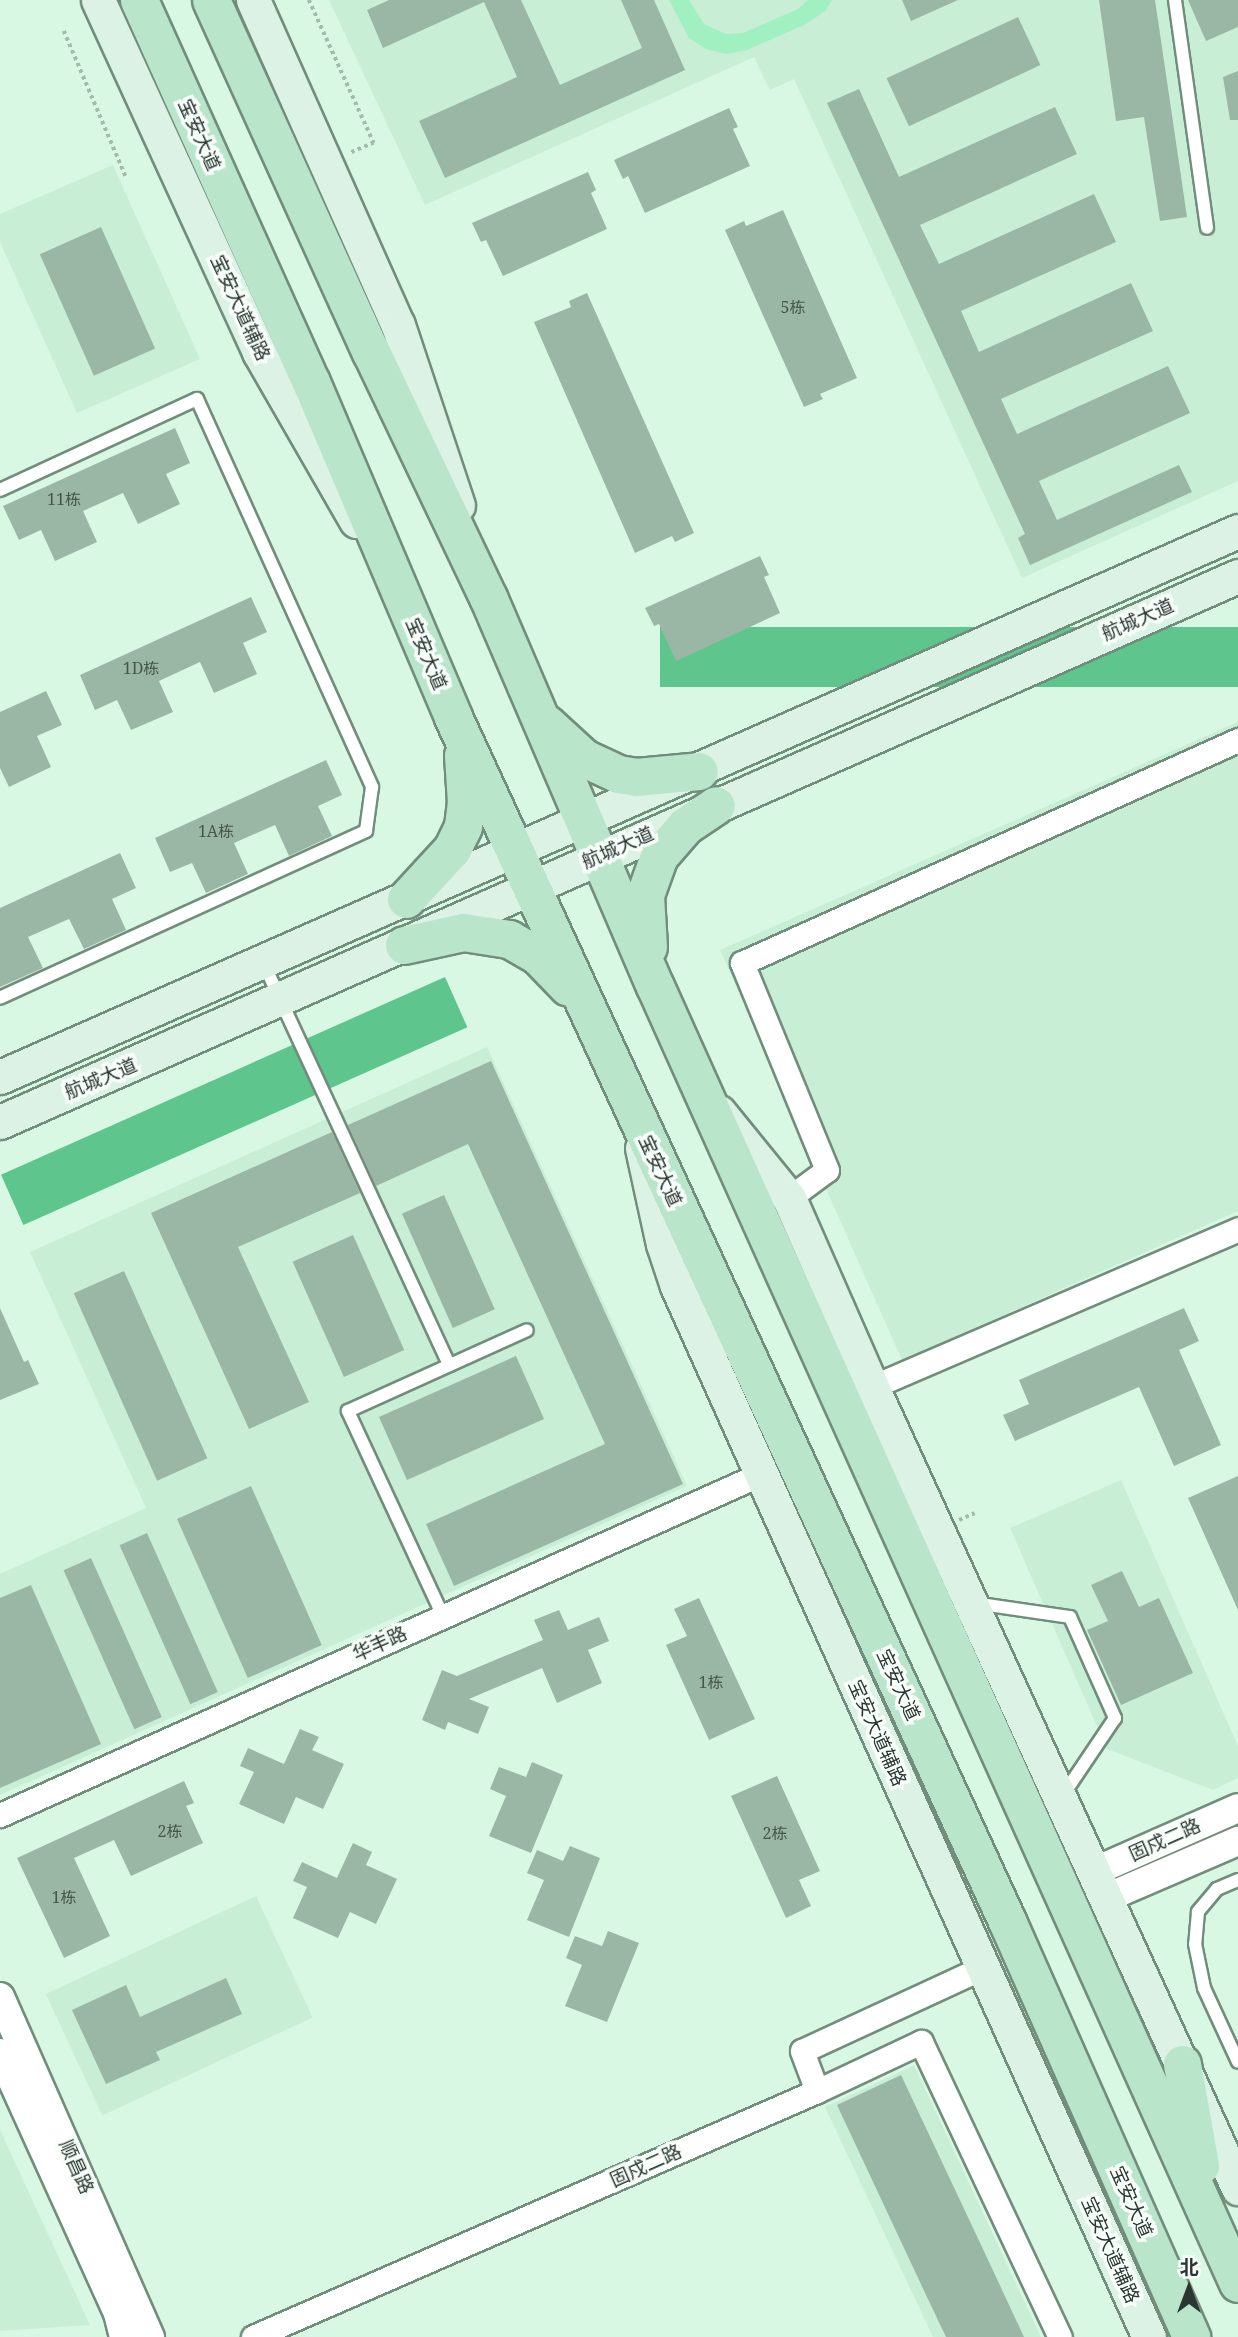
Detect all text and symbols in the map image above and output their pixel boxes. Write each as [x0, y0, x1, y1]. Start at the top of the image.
street label: 宝安大道 [173, 96, 225, 174]
street label: 宝安大道辅路 [206, 252, 274, 364]
house number: 5栋 [781, 297, 805, 317]
house number: 11栋 [47, 489, 81, 509]
street label: 航城大道 [1099, 594, 1177, 646]
street label: 宝安大道 [401, 615, 451, 693]
house number: 1D栋 [123, 658, 159, 678]
house number: 1A栋 [198, 821, 234, 841]
street label: 航城大道 [579, 822, 657, 874]
street label: 航城大道 [62, 1054, 140, 1104]
street label: 宝安大道 [634, 1132, 686, 1210]
street label: 华丰路 [349, 1622, 411, 1666]
street label: 宝安大道 [872, 1646, 924, 1724]
house number: 1栋 [699, 1672, 723, 1692]
street label: 宝安大道辅路 [843, 1676, 911, 1790]
street label: 固戍二路 [1126, 1814, 1204, 1866]
house number: 2栋 [158, 1821, 182, 1841]
house number: 2栋 [763, 1823, 787, 1843]
house number: 1栋 [52, 1887, 76, 1907]
street label: 顺昌路 [54, 2136, 98, 2198]
street label: 固戍二路 [607, 2140, 685, 2192]
street label: 宝安大道 [1105, 2163, 1157, 2241]
street label: 宝安大道辅路 [1076, 2193, 1144, 2307]
north arrow [1154, 2253, 1224, 2323]
text: 北 [1179, 2254, 1199, 2280]

